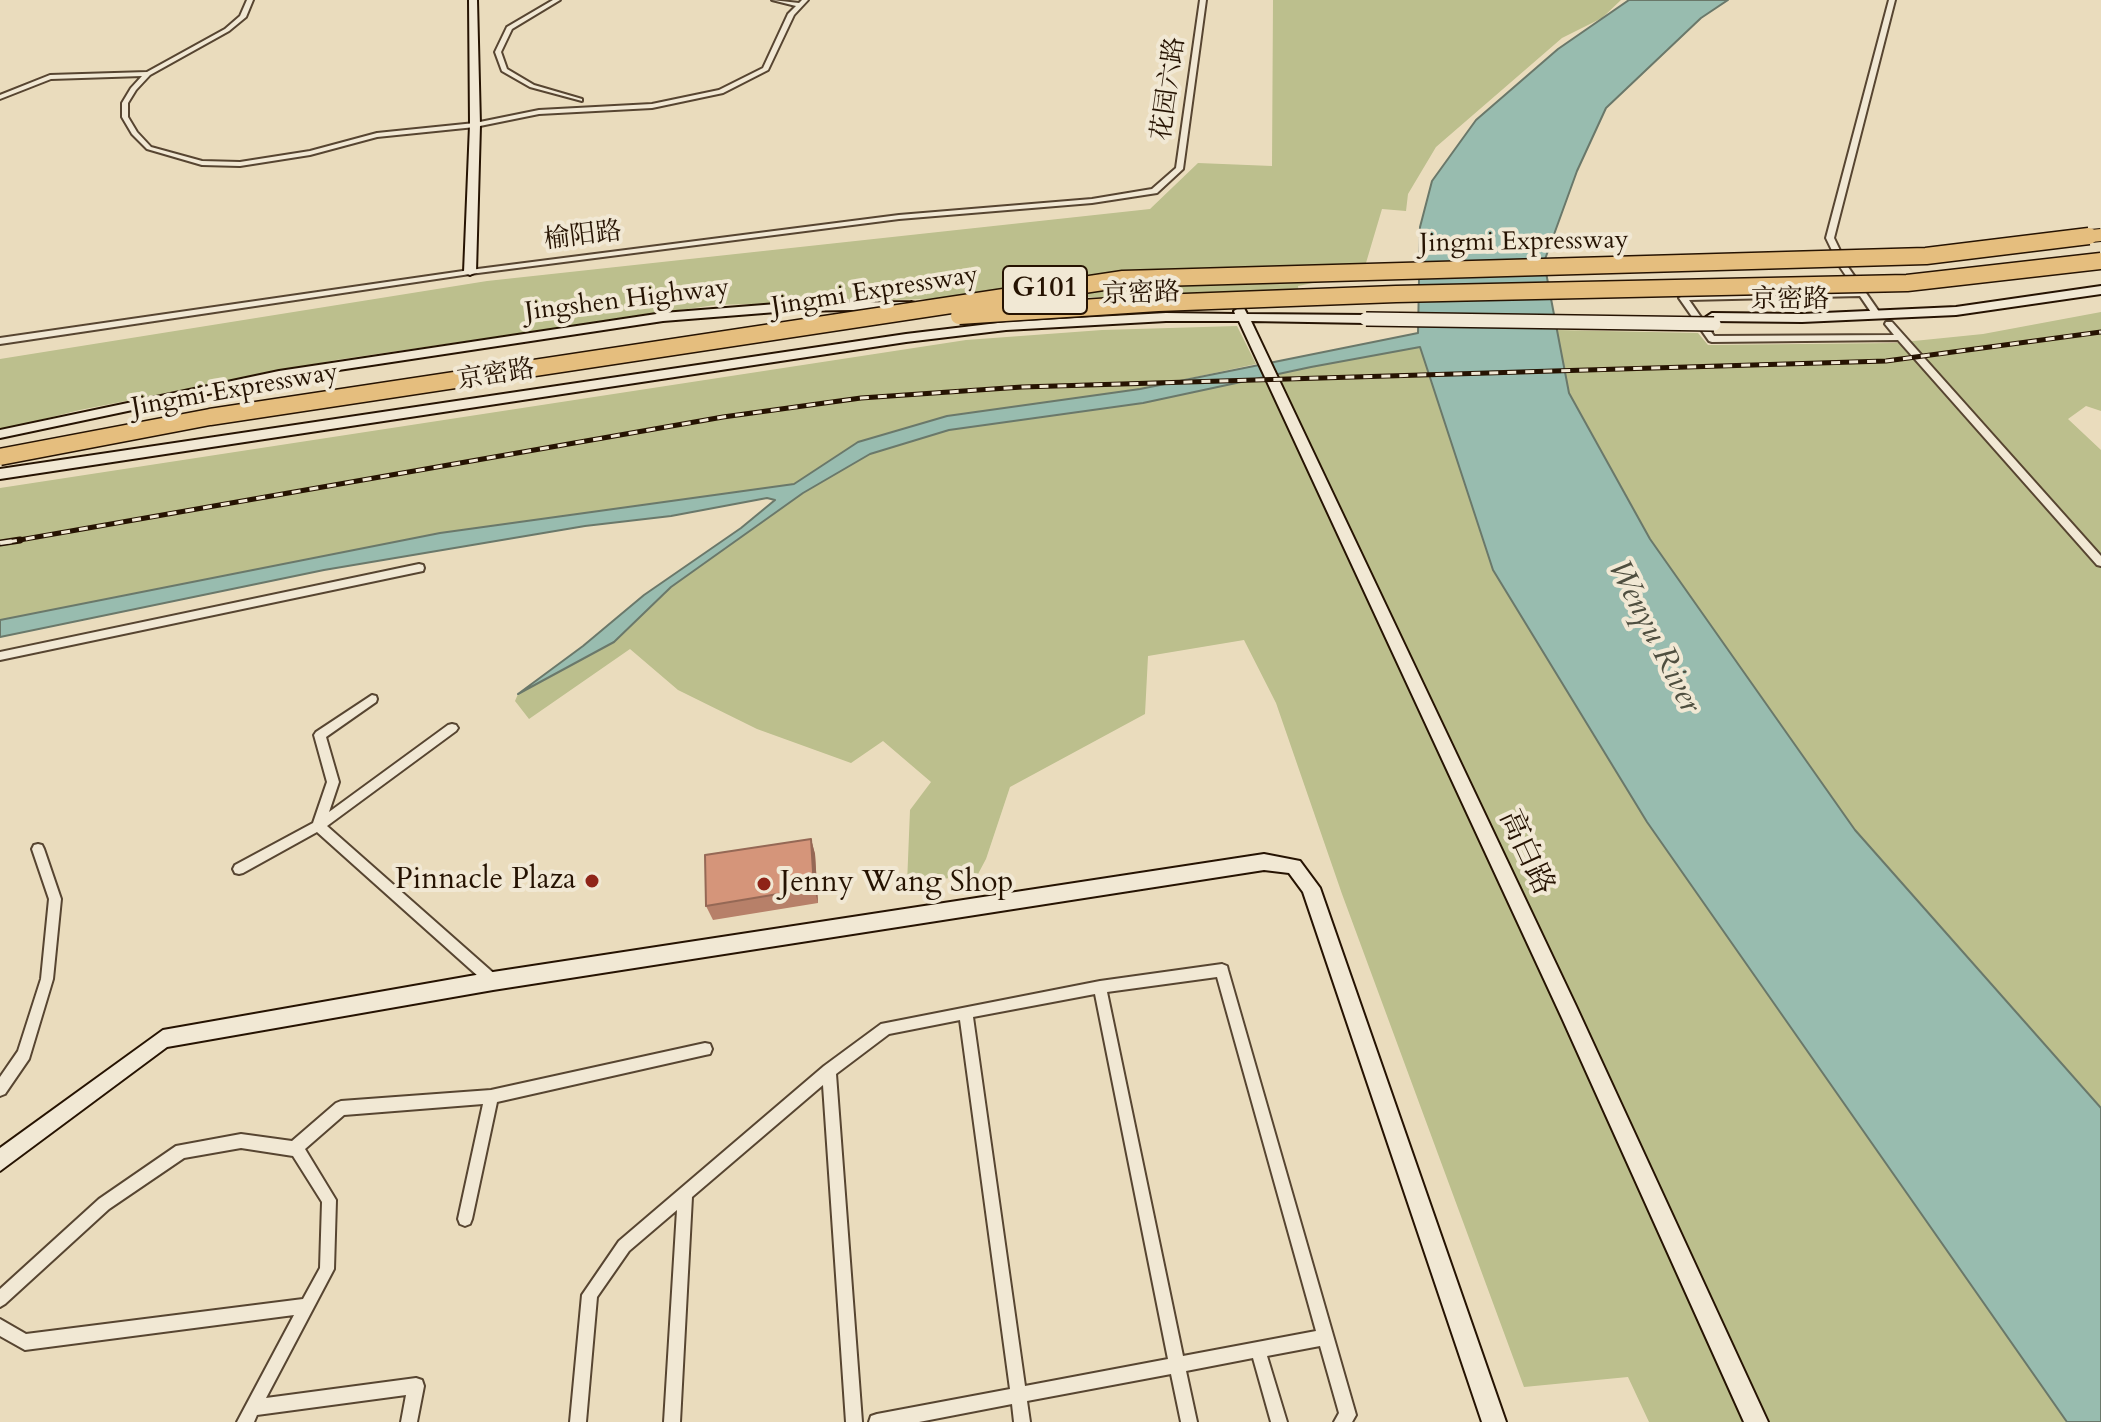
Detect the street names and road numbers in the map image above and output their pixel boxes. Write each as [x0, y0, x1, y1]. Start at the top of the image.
street label: 花园六路 [1147, 35, 1193, 143]
street label: 榆阳路 [542, 217, 624, 257]
street label: Jingmi Expressway [1419, 226, 1629, 260]
street label: Jingmi Expressway [769, 260, 981, 324]
road number: G101 [1003, 266, 1087, 314]
street label: Jingshen Highway [523, 273, 731, 329]
street label: 京密路 [1101, 278, 1181, 312]
street label: 京密路 [1751, 285, 1829, 317]
street label: 京密路 [455, 354, 537, 398]
street label: Jingmi Expressway [129, 357, 341, 425]
street label: 高白路 [1490, 805, 1560, 901]

